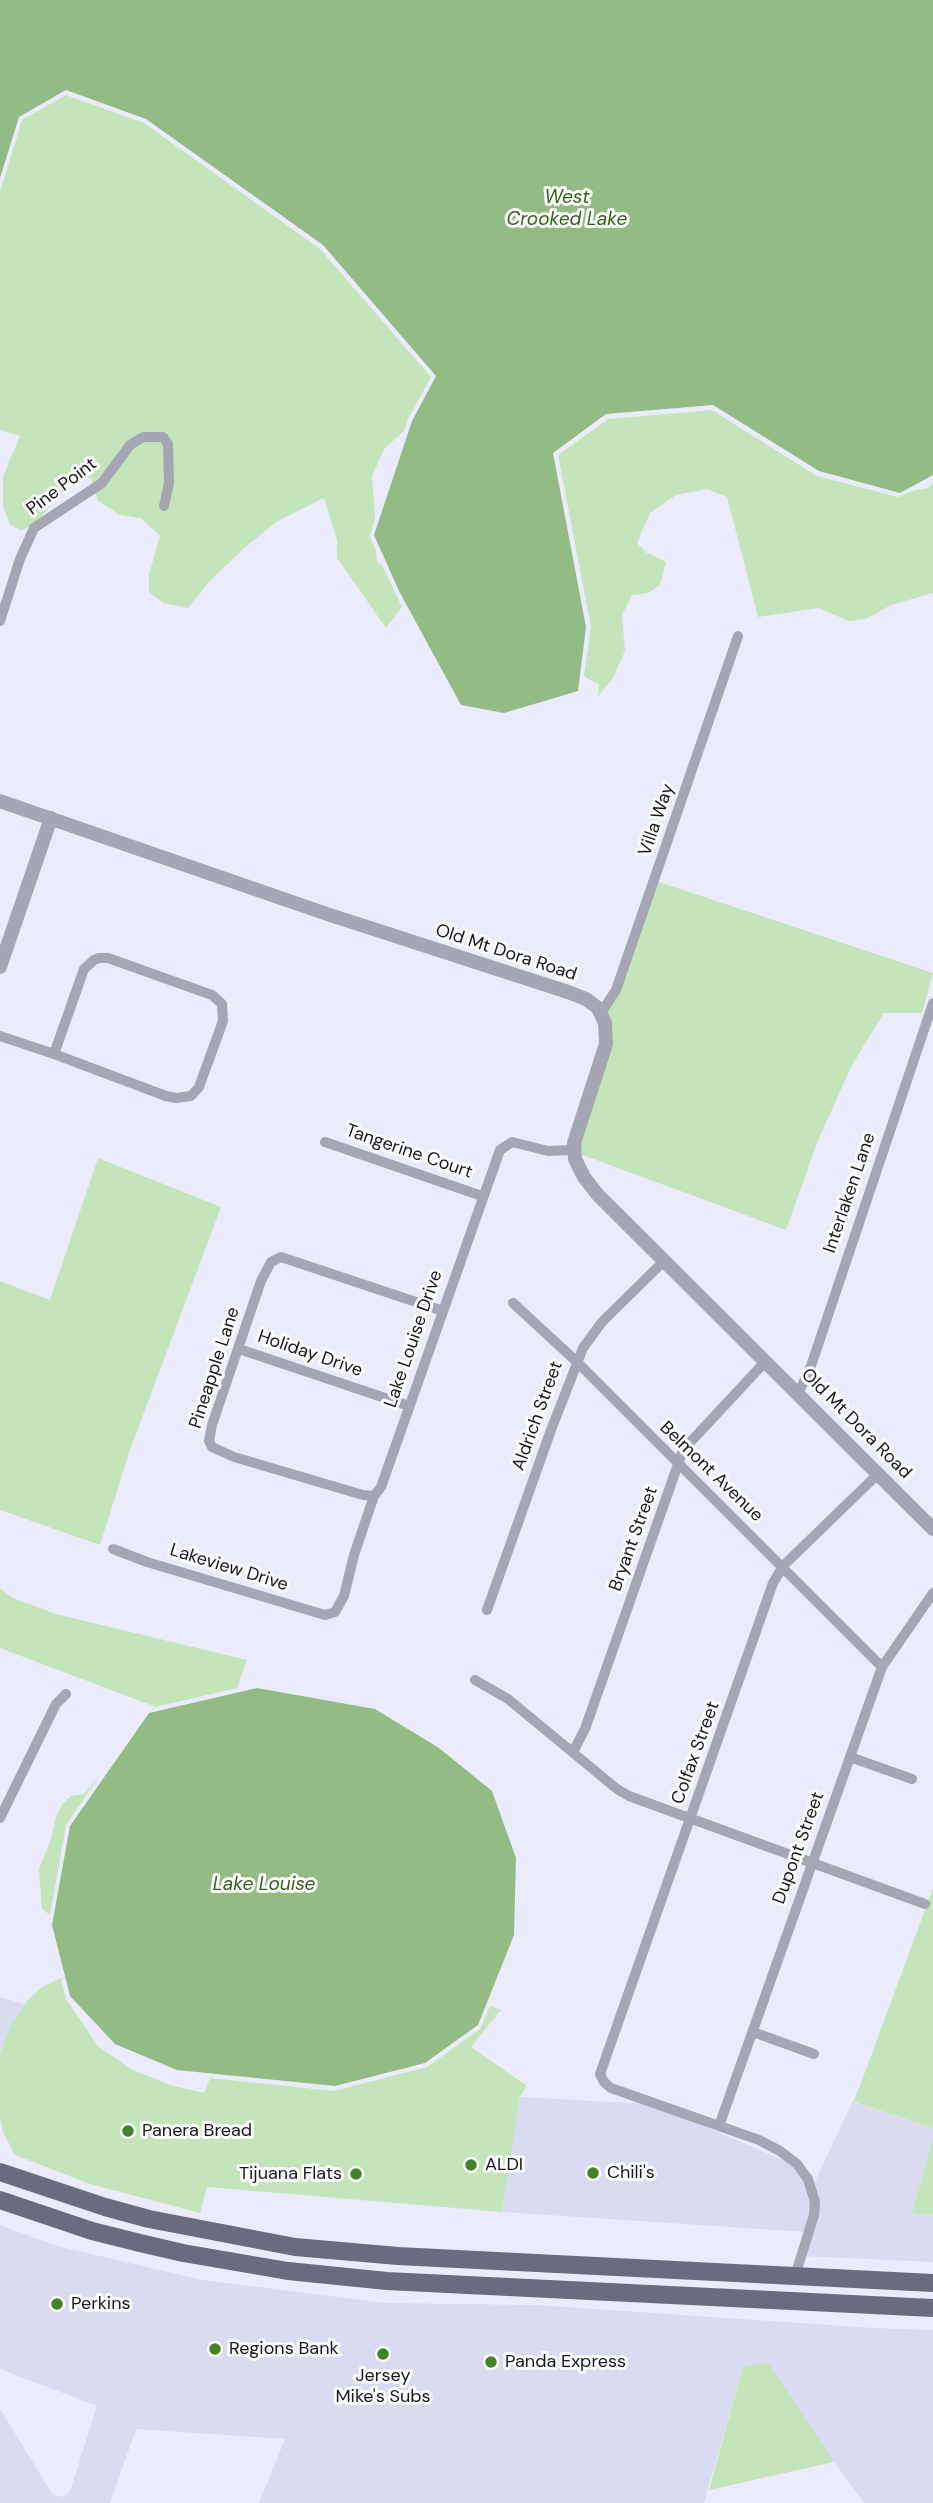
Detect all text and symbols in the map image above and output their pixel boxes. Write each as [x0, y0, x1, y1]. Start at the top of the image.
water label: West Crooked Lake [507, 187, 627, 231]
street label: Pine Point [23, 454, 101, 520]
street label: Villa Way [635, 781, 679, 859]
street label: Old Mt Dora Road [433, 920, 579, 986]
street label: Tangerine Court [343, 1120, 475, 1184]
street label: Interlaken Lane [819, 1130, 881, 1256]
street label: Lake Louise Drive [380, 1268, 448, 1410]
street label: Pineapple Lane [185, 1305, 245, 1431]
street label: Holiday Drive [255, 1326, 365, 1382]
street label: Aldrich Street [508, 1358, 568, 1474]
street label: Old Mt Dora Road [796, 1364, 916, 1484]
street label: Belmont Avenue [655, 1417, 767, 1527]
street label: Bryant Street [605, 1484, 663, 1594]
street label: Lakeview Drive [167, 1540, 291, 1596]
street label: Colfax Street [667, 1699, 725, 1807]
street label: Dupont Street [769, 1789, 829, 1907]
water label: Lake Louise [213, 1874, 315, 1896]
place label: Panera Bread [142, 2120, 252, 2142]
marker: Panera Bread [120, 2123, 136, 2139]
place label: ALDI [485, 2154, 523, 2176]
marker: ALDI [463, 2157, 479, 2173]
place label: Chili's [607, 2162, 655, 2184]
place label: Tijuana Flats [239, 2163, 342, 2185]
marker: Chili's [585, 2165, 601, 2181]
marker: Tijuana Flats [348, 2166, 364, 2182]
place label: Perkins [71, 2293, 131, 2315]
marker: Perkins [49, 2296, 65, 2312]
place label: Regions Bank [229, 2338, 339, 2360]
marker: Regions Bank [207, 2341, 223, 2357]
marker: Jersey Mike's Subs [375, 2346, 391, 2362]
place label: Panda Express [505, 2351, 626, 2373]
marker: Panda Express [483, 2354, 499, 2370]
place label: Jersey Mike's Subs [335, 2365, 431, 2408]

